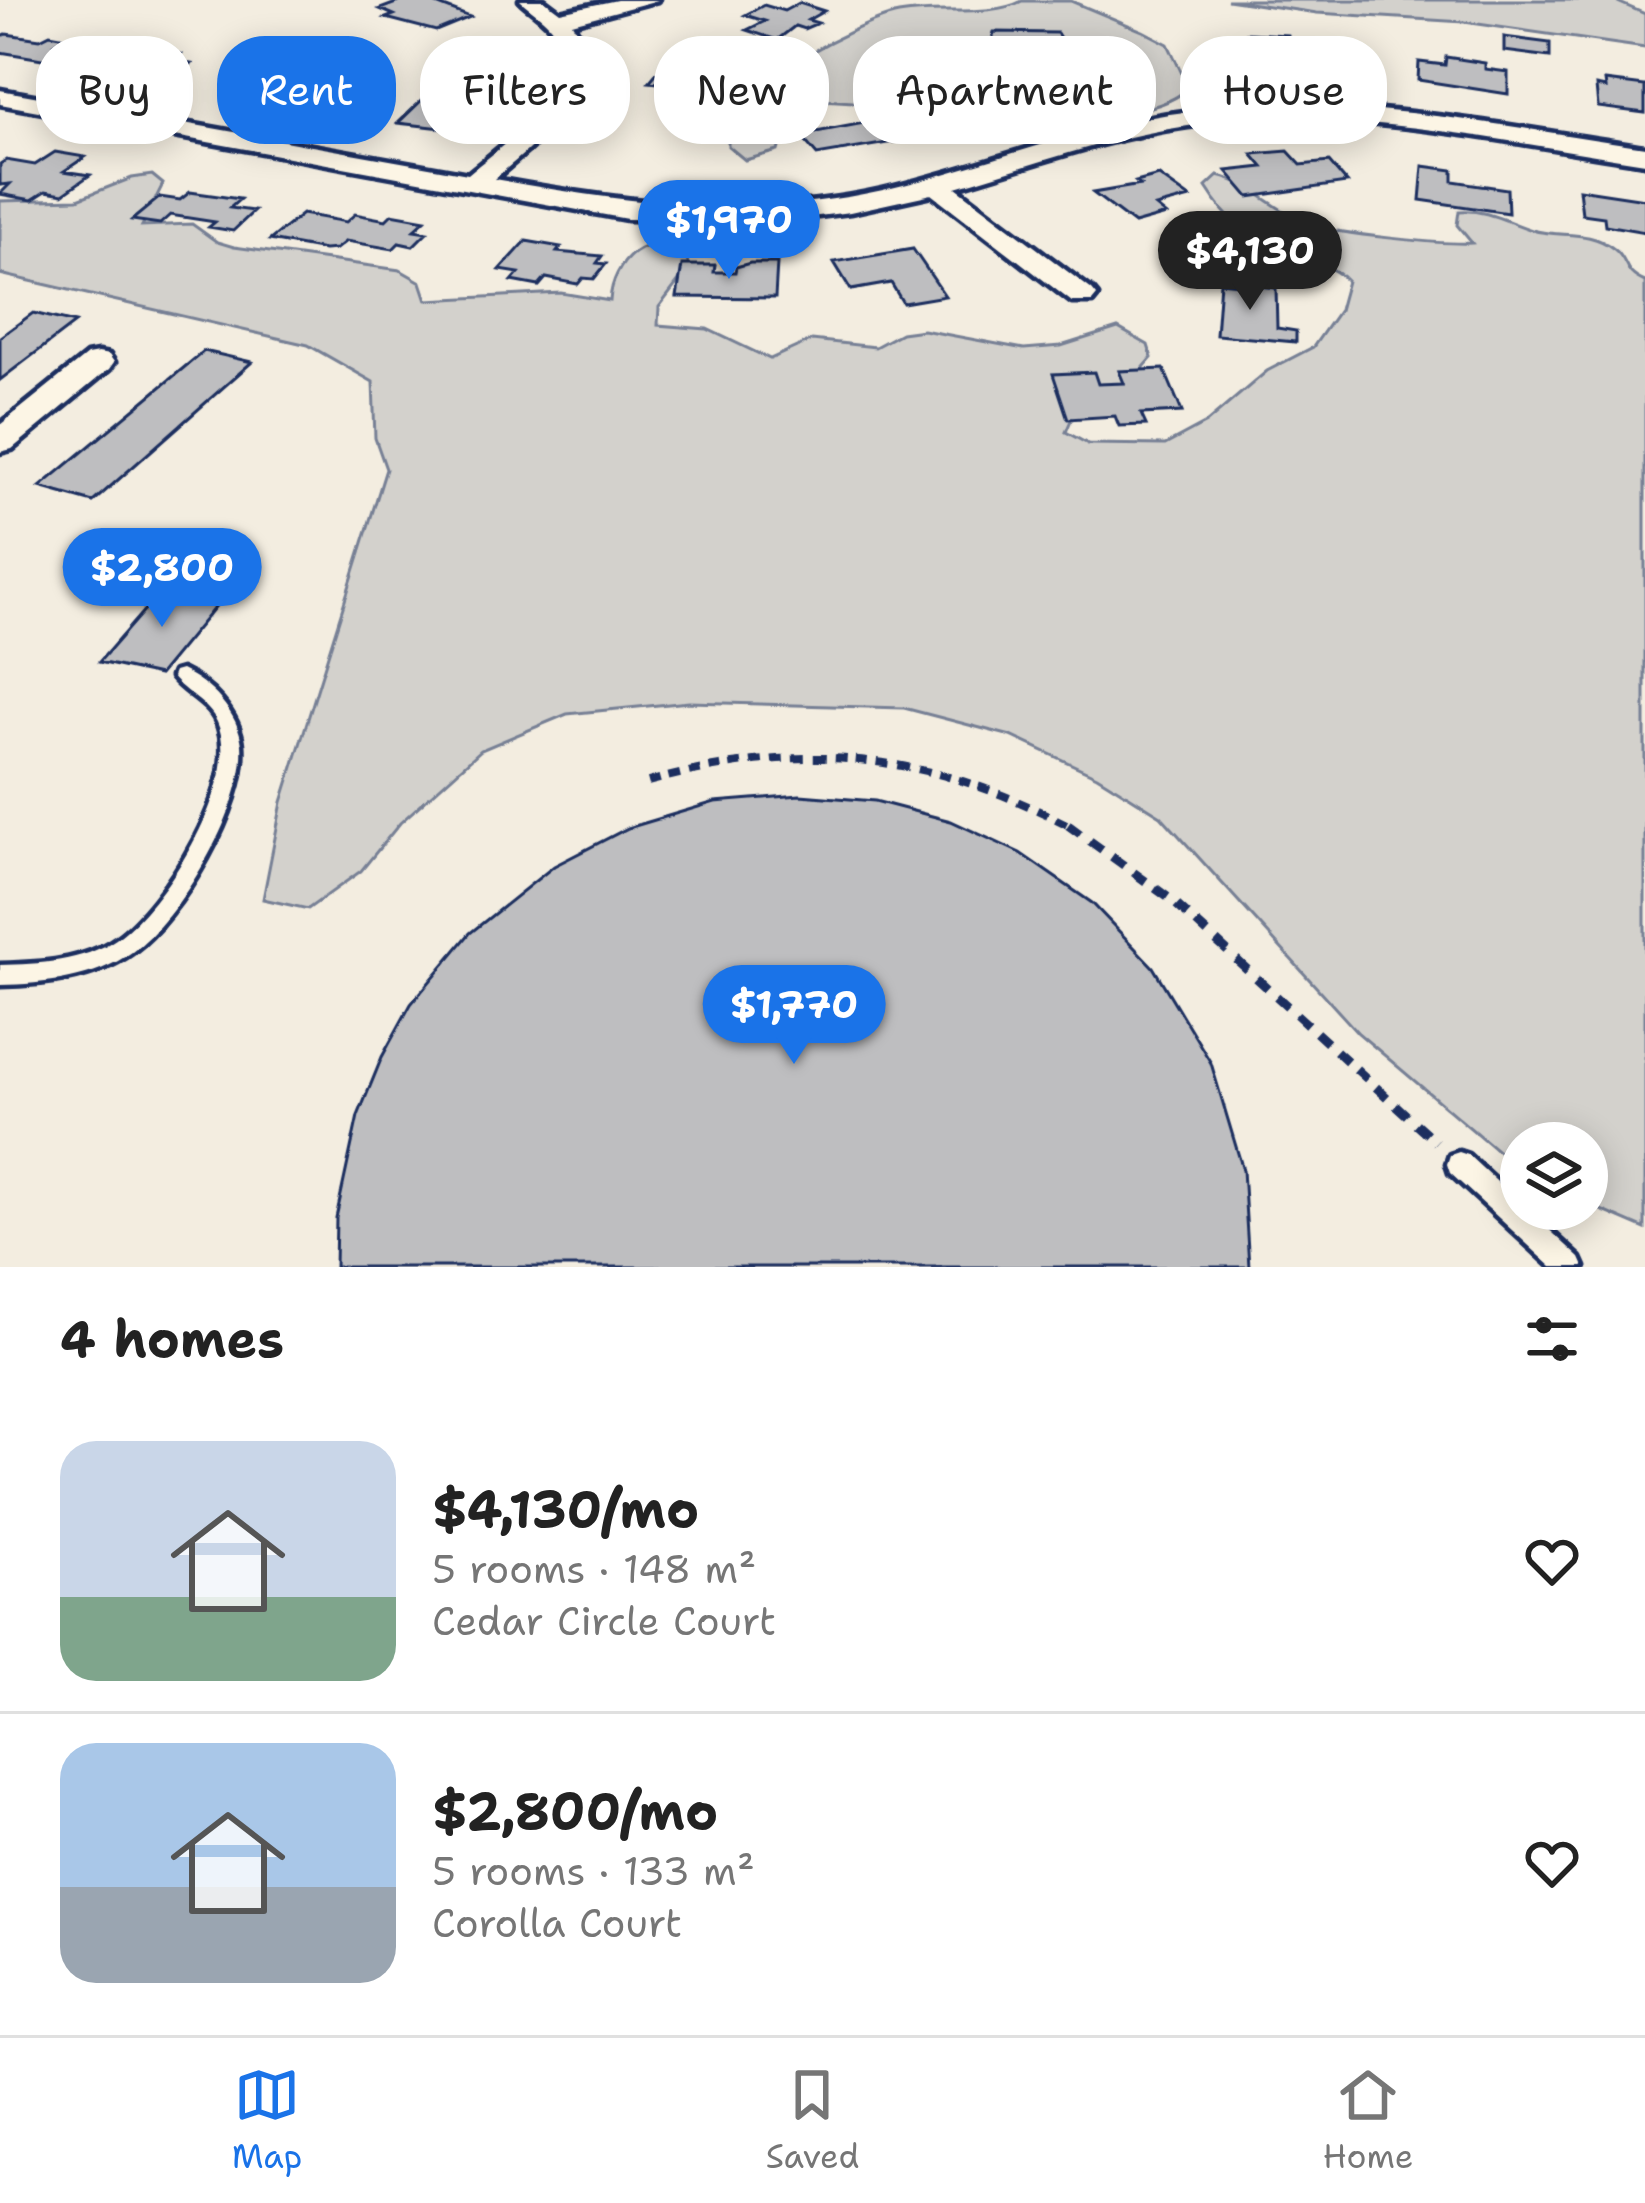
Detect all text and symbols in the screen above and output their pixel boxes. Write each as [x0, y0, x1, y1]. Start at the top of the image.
chip: Buy [36, 36, 193, 144]
chip: Rent [217, 36, 396, 144]
chip: Filters [420, 36, 630, 144]
chip: New [654, 36, 829, 144]
chip: Apartment [853, 36, 1156, 144]
chip: House [1180, 36, 1387, 144]
pin: $1,970 [631, 180, 827, 282]
text: $1,970 [665, 193, 793, 245]
pin: $4,130 [1152, 211, 1348, 313]
text: $4,130 [1185, 224, 1315, 276]
pin: $2,800 [64, 528, 260, 630]
text: $2,800 [90, 541, 234, 593]
pin: $1,770 [696, 965, 892, 1067]
text: $1,770 [730, 978, 858, 1030]
map controls [1500, 1122, 1608, 1230]
button: layers [1500, 1122, 1608, 1230]
text: 4 homes [60, 1305, 284, 1373]
icon: filters [1519, 1306, 1585, 1372]
text: $4,130/mo [432, 1475, 699, 1543]
icon: home [156, 1489, 300, 1633]
icon: heart [1519, 1528, 1585, 1594]
text: 5 rooms · 148 m² [432, 1543, 756, 1595]
text: Cedar Circle Court [432, 1595, 776, 1647]
text: $2,800/mo [432, 1777, 718, 1845]
icon: home [156, 1791, 300, 1935]
icon: heart [1519, 1830, 1585, 1896]
text: 5 rooms · 133 m² [432, 1845, 755, 1897]
text: Corolla Court [432, 1897, 682, 1949]
tab: Map [232, 2062, 302, 2179]
tab: Saved [766, 2062, 859, 2179]
tab: Home [1323, 2062, 1413, 2179]

